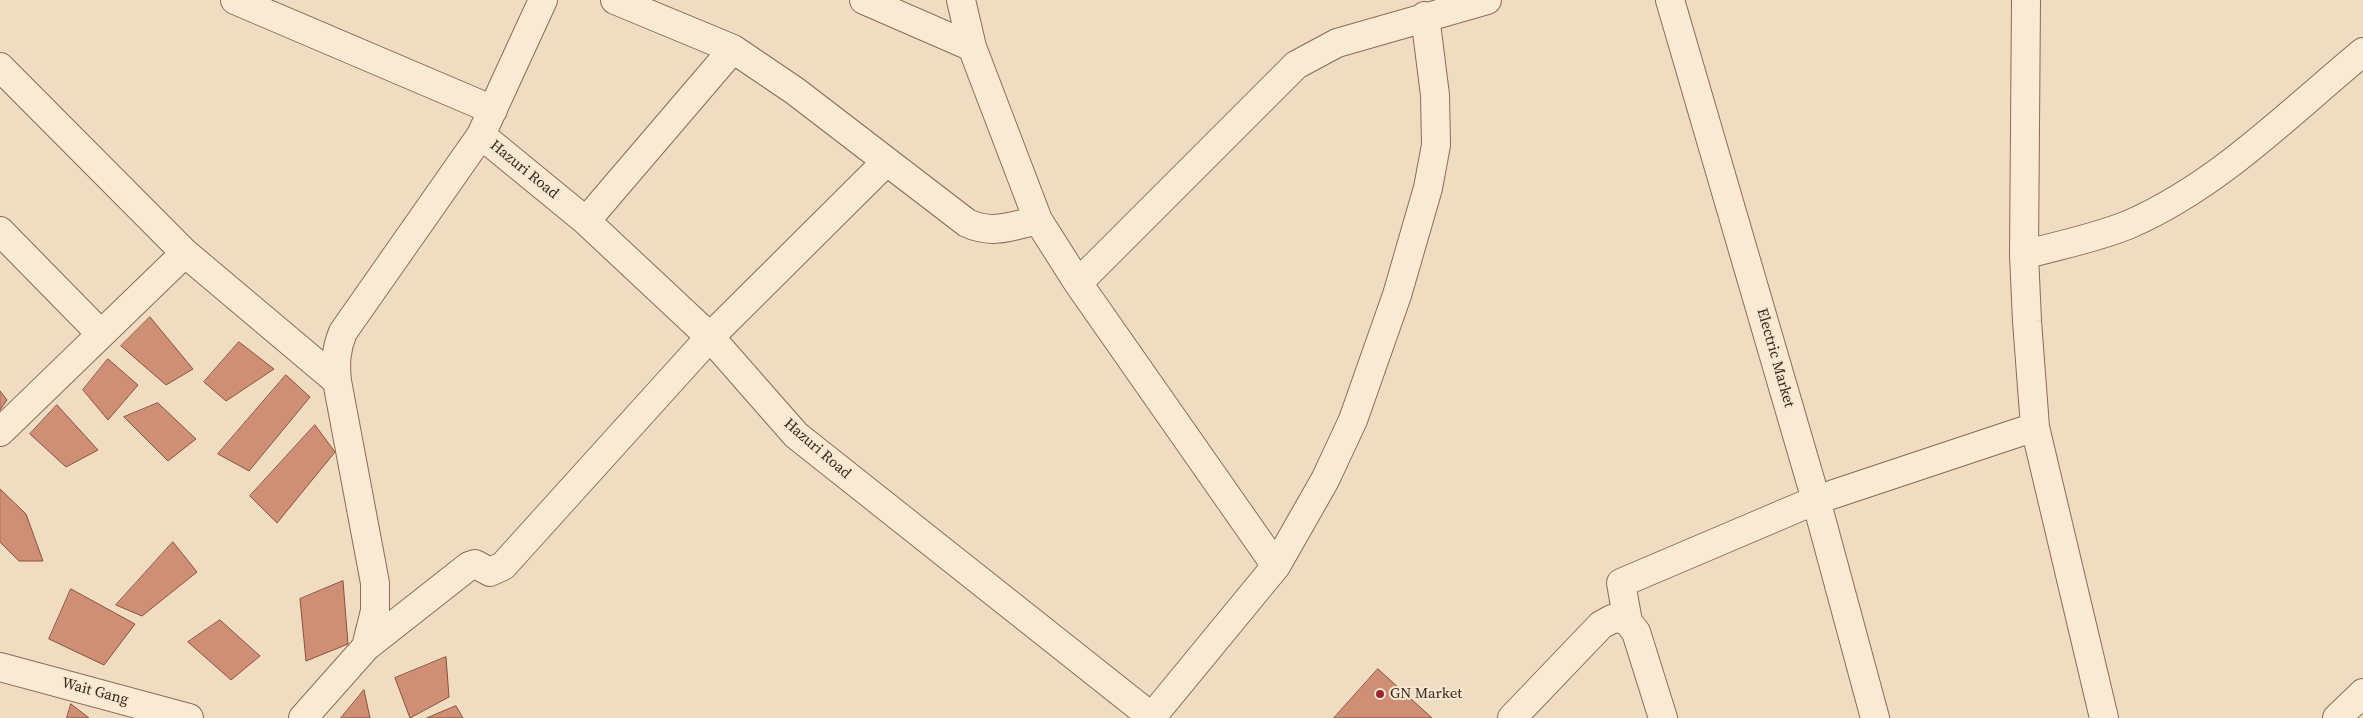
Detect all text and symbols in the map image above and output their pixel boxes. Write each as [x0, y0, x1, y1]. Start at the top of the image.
street label: Hazuri Road [486, 137, 562, 203]
street label: Electric Market [1752, 306, 1798, 410]
street label: Hazuri Road [780, 415, 854, 483]
street label: Wait Gang [60, 674, 130, 710]
place label: GN Market [1390, 685, 1462, 703]
marker: GN Market [1374, 688, 1386, 700]

